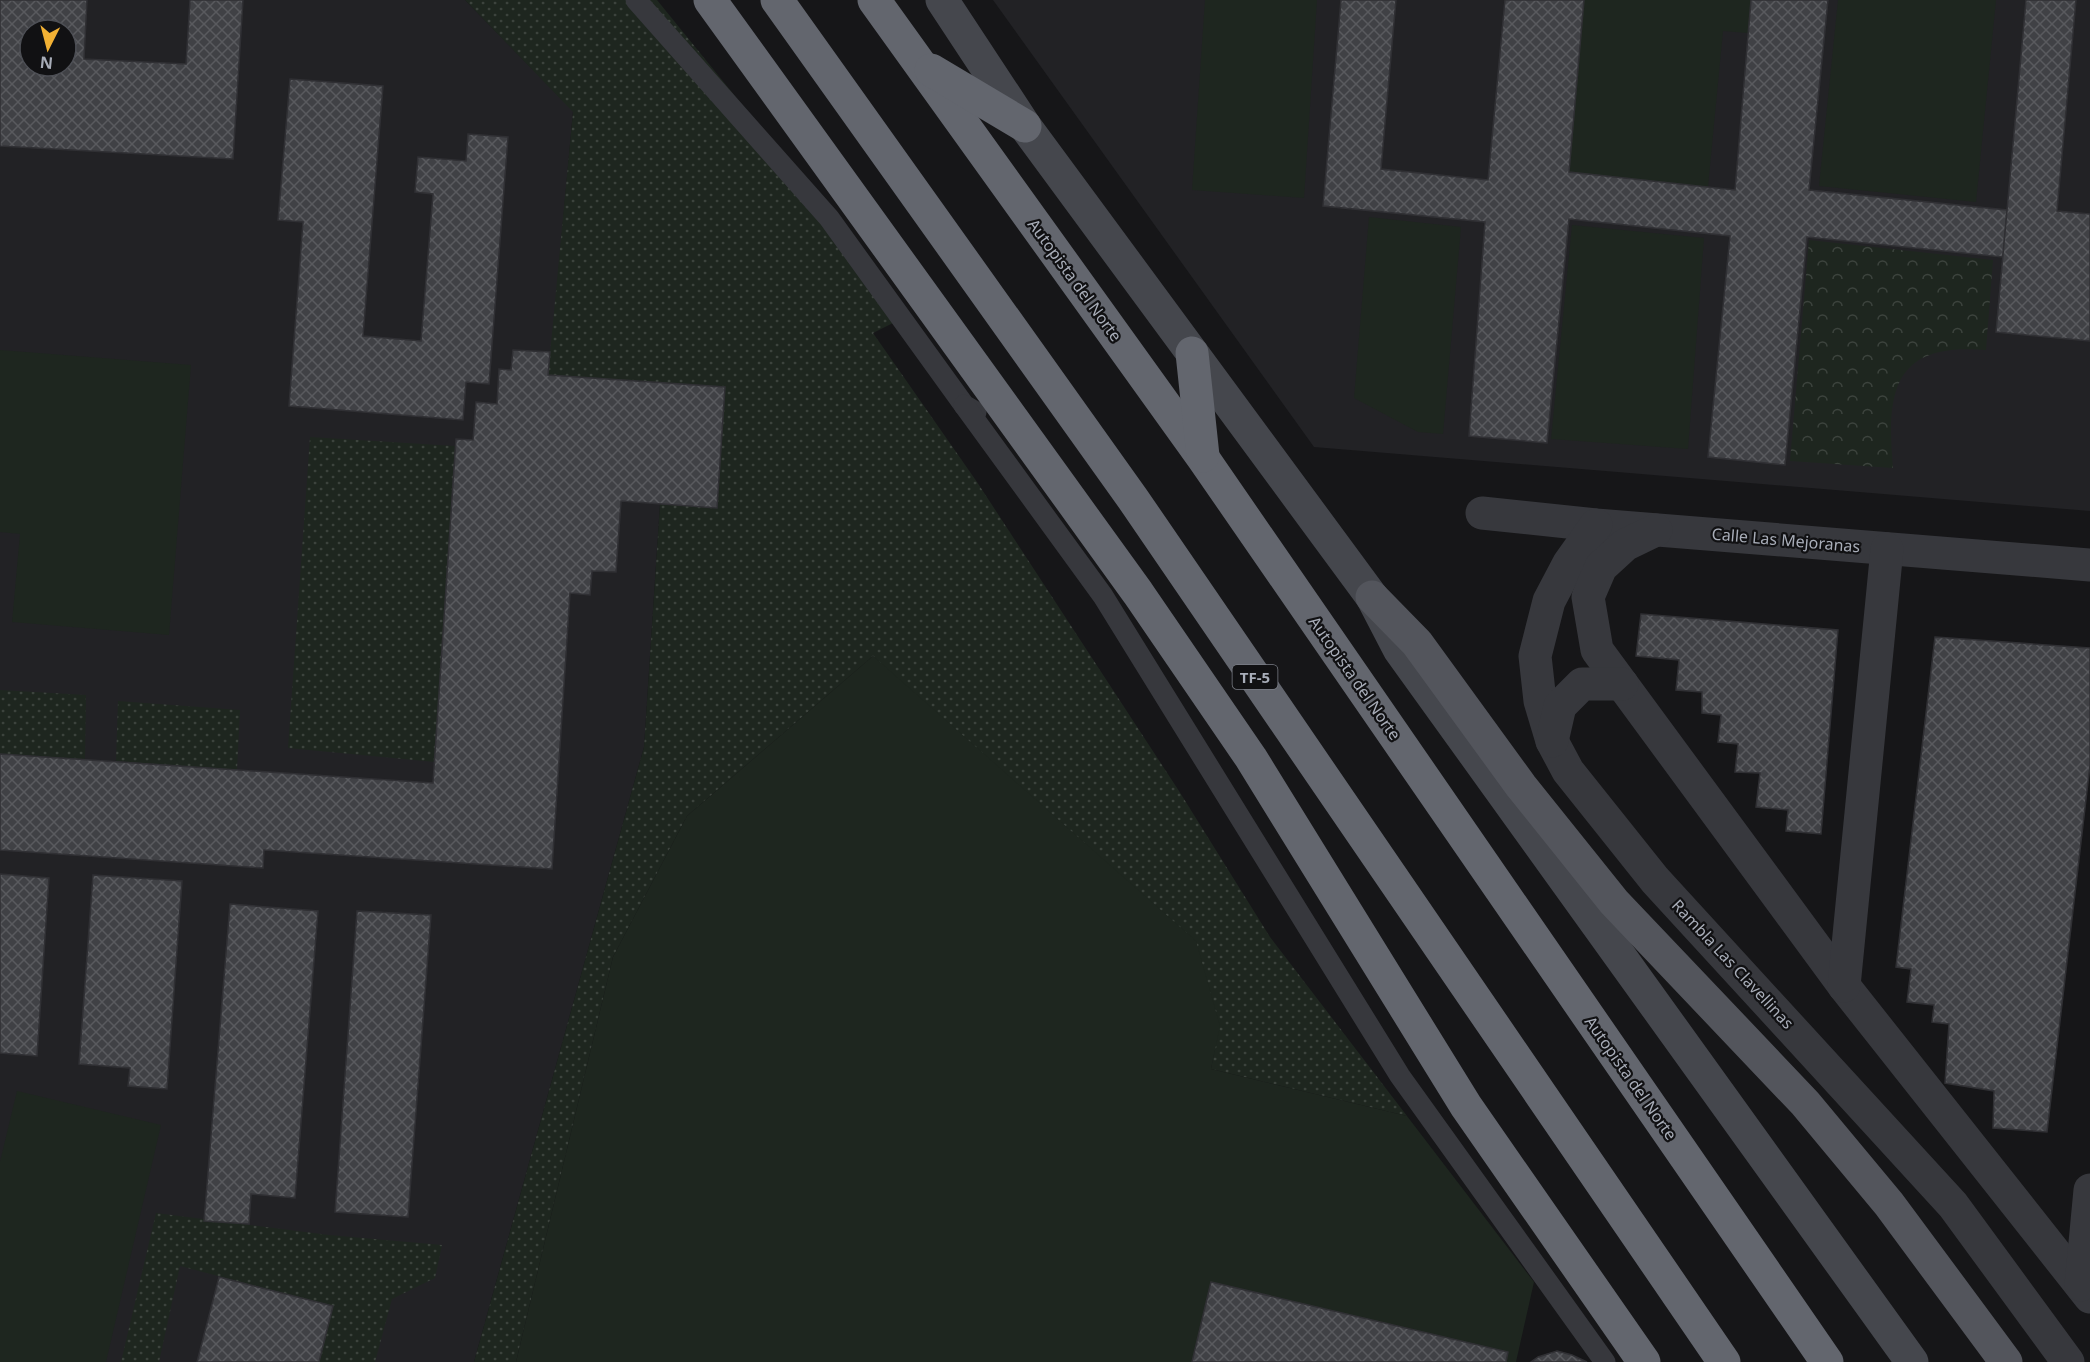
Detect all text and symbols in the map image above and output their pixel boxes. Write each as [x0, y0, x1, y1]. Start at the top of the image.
north arrow [18, 18, 78, 78]
text: N [39, 51, 54, 75]
street label: Autopista del Norte [1023, 214, 1127, 346]
street label: Calle Las Mejoranas [1711, 523, 1861, 557]
street label: Autopista del Norte [1304, 612, 1406, 744]
road number: TF-5 [1232, 665, 1278, 689]
street label: Rambla Las Clavellinas [1667, 895, 1799, 1033]
street label: Autopista del Norte [1580, 1012, 1682, 1144]

